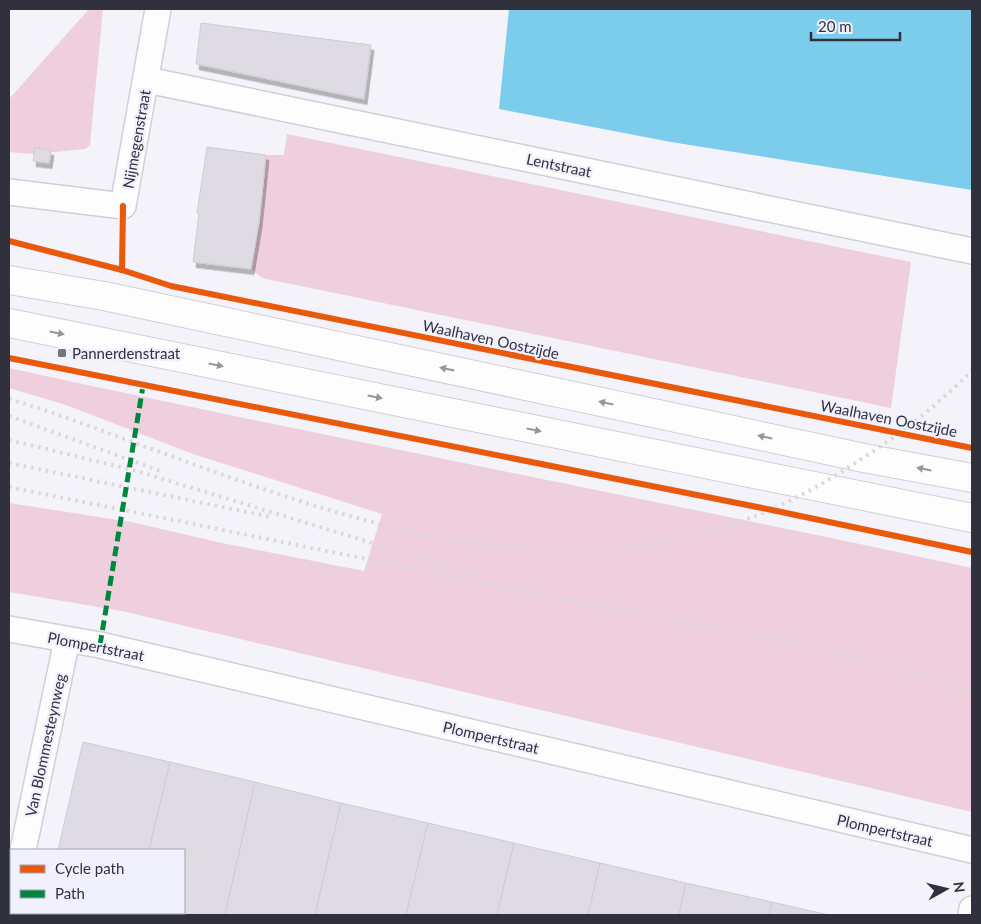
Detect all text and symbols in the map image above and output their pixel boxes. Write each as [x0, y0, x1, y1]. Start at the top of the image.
scale bar [811, 10, 900, 42]
text: 20 m [818, 17, 852, 35]
street label: Nijmegenstraat [118, 88, 154, 190]
street label: Lentstraat [525, 149, 594, 181]
street label: Waalhaven Oostzijde [421, 316, 561, 362]
one-way arrow [49, 329, 64, 337]
place label: Pannerdenstraat [72, 344, 181, 362]
marker: Pannerdenstraat [56, 347, 68, 359]
one-way arrow [208, 361, 223, 369]
one-way arrow [440, 365, 455, 373]
one-way arrow [367, 394, 383, 402]
street label: Waalhaven Oostzijde [819, 396, 959, 440]
one-way arrow [599, 399, 614, 407]
one-way arrow [527, 426, 542, 434]
one-way arrow [758, 433, 773, 441]
one-way arrow [917, 465, 932, 473]
street label: Plompertstraat [46, 628, 146, 664]
street label: Van Blommesteynweg [21, 672, 69, 818]
street label: Plompertstraat [441, 717, 541, 757]
street label: Plompertstraat [835, 810, 935, 850]
legend [10, 849, 185, 914]
text: Cycle path [55, 859, 124, 877]
north arrow [921, 864, 971, 914]
text: N [950, 881, 969, 894]
text: Path [55, 884, 85, 902]

